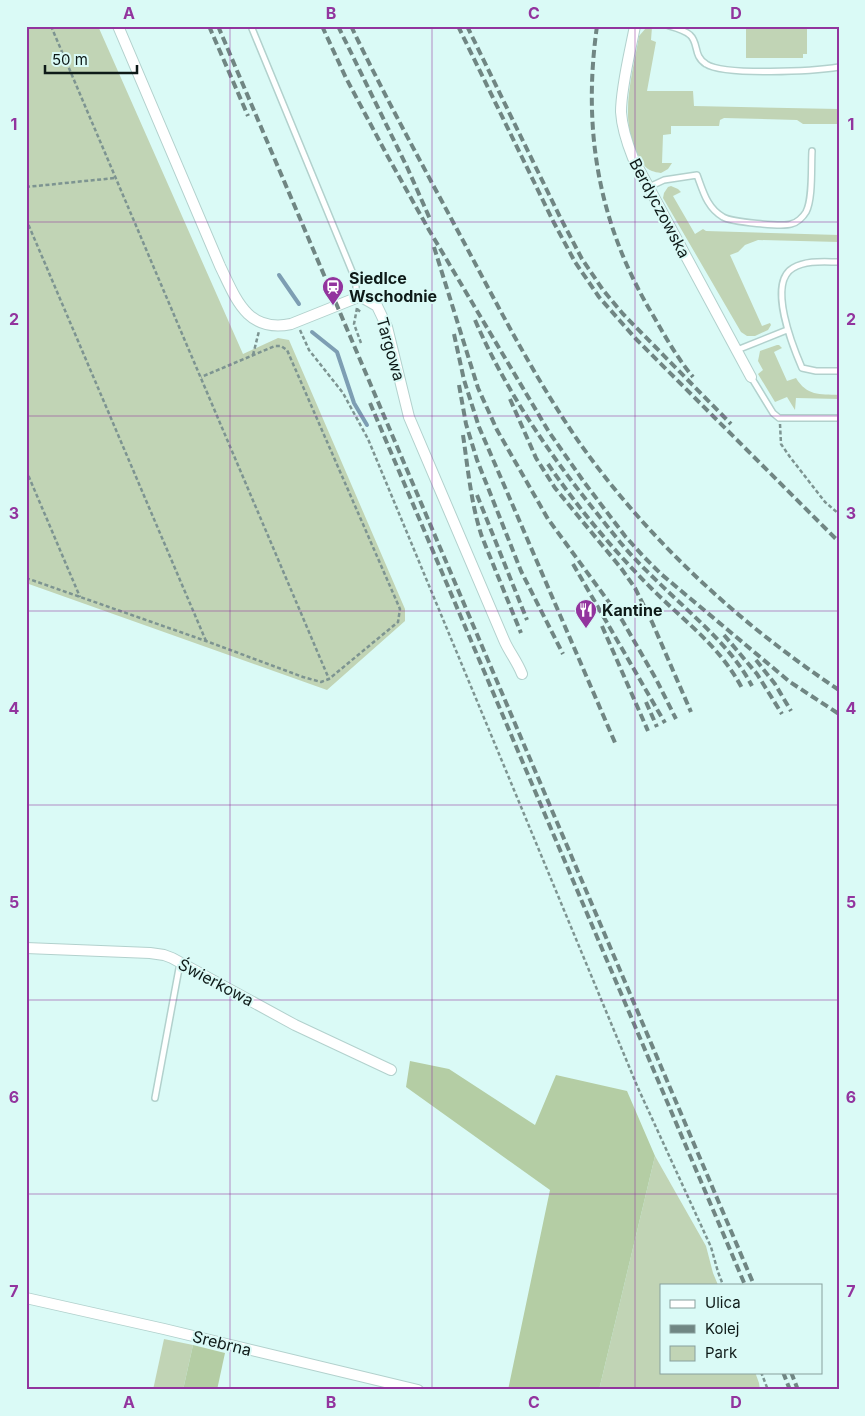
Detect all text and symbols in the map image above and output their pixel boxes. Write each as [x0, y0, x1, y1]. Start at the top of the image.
text: A [123, 3, 135, 23]
text: B [326, 3, 336, 23]
text: C [528, 3, 540, 23]
text: D [730, 3, 742, 23]
scale bar [45, 42, 138, 74]
text: 50 m [52, 50, 88, 69]
text: 1 [11, 114, 17, 134]
text: 1 [848, 114, 854, 134]
street label: Berdyczowska [625, 155, 695, 261]
place label: Siedlce Wschodnie [349, 268, 437, 306]
station icon: Siedlce Wschodnie [321, 275, 345, 306]
text: 2 [9, 309, 19, 329]
text: 2 [846, 309, 856, 329]
street label: Targowa [372, 315, 410, 383]
text: 3 [9, 503, 19, 523]
text: 3 [846, 503, 856, 523]
restaurant icon: Kantine [574, 598, 598, 629]
place label: Kantine [602, 600, 662, 620]
text: 4 [9, 698, 20, 718]
text: 4 [846, 698, 857, 718]
text: 5 [9, 892, 19, 912]
text: 5 [846, 892, 856, 912]
street label: Świerkowa [175, 954, 257, 1010]
text: 6 [9, 1087, 19, 1107]
text: 6 [846, 1087, 856, 1107]
text: 7 [9, 1281, 19, 1301]
text: 7 [846, 1281, 856, 1301]
legend [660, 1284, 822, 1374]
text: Ulica [705, 1293, 741, 1312]
text: Kolej [705, 1319, 740, 1338]
street label: Srebrna [191, 1326, 253, 1360]
text: Park [705, 1343, 738, 1362]
text: A [123, 1392, 135, 1412]
text: B [326, 1392, 336, 1412]
text: C [528, 1392, 540, 1412]
text: D [730, 1392, 742, 1412]

